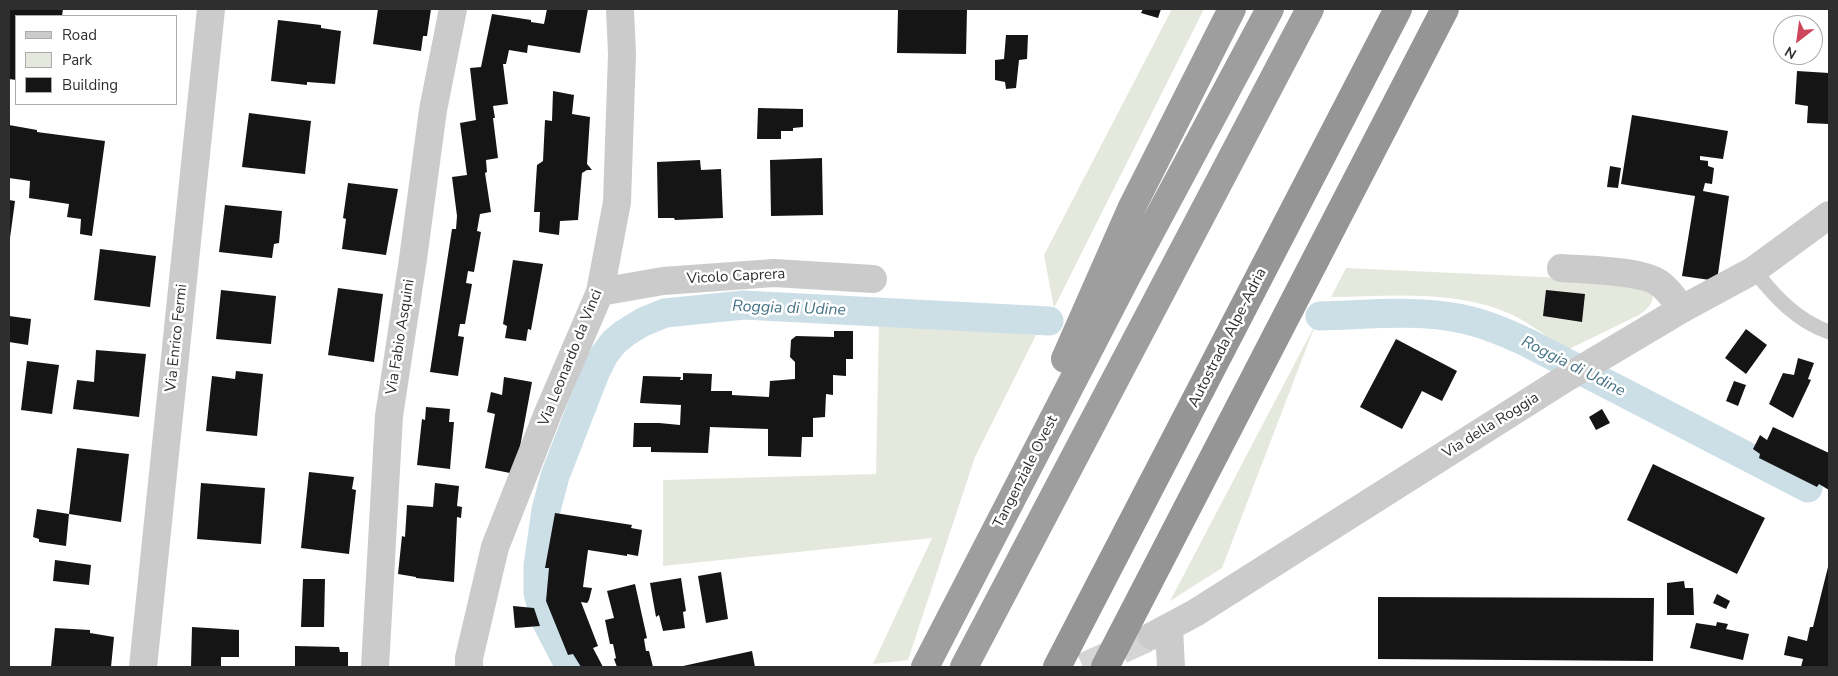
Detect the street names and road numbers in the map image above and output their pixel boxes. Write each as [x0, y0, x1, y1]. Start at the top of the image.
street label: Vicolo Caprera [686, 265, 786, 289]
street label: Autostrada Alpe-Adria [1185, 265, 1271, 411]
street label: Via Fabio Asquini [383, 278, 419, 396]
street label: Via Enrico Fermi [162, 283, 192, 393]
street label: Via Leonardo da Vinci [535, 287, 607, 429]
street label: Via della Roggia [1439, 389, 1543, 463]
street label: Tangenziale Ovest [990, 413, 1062, 531]

